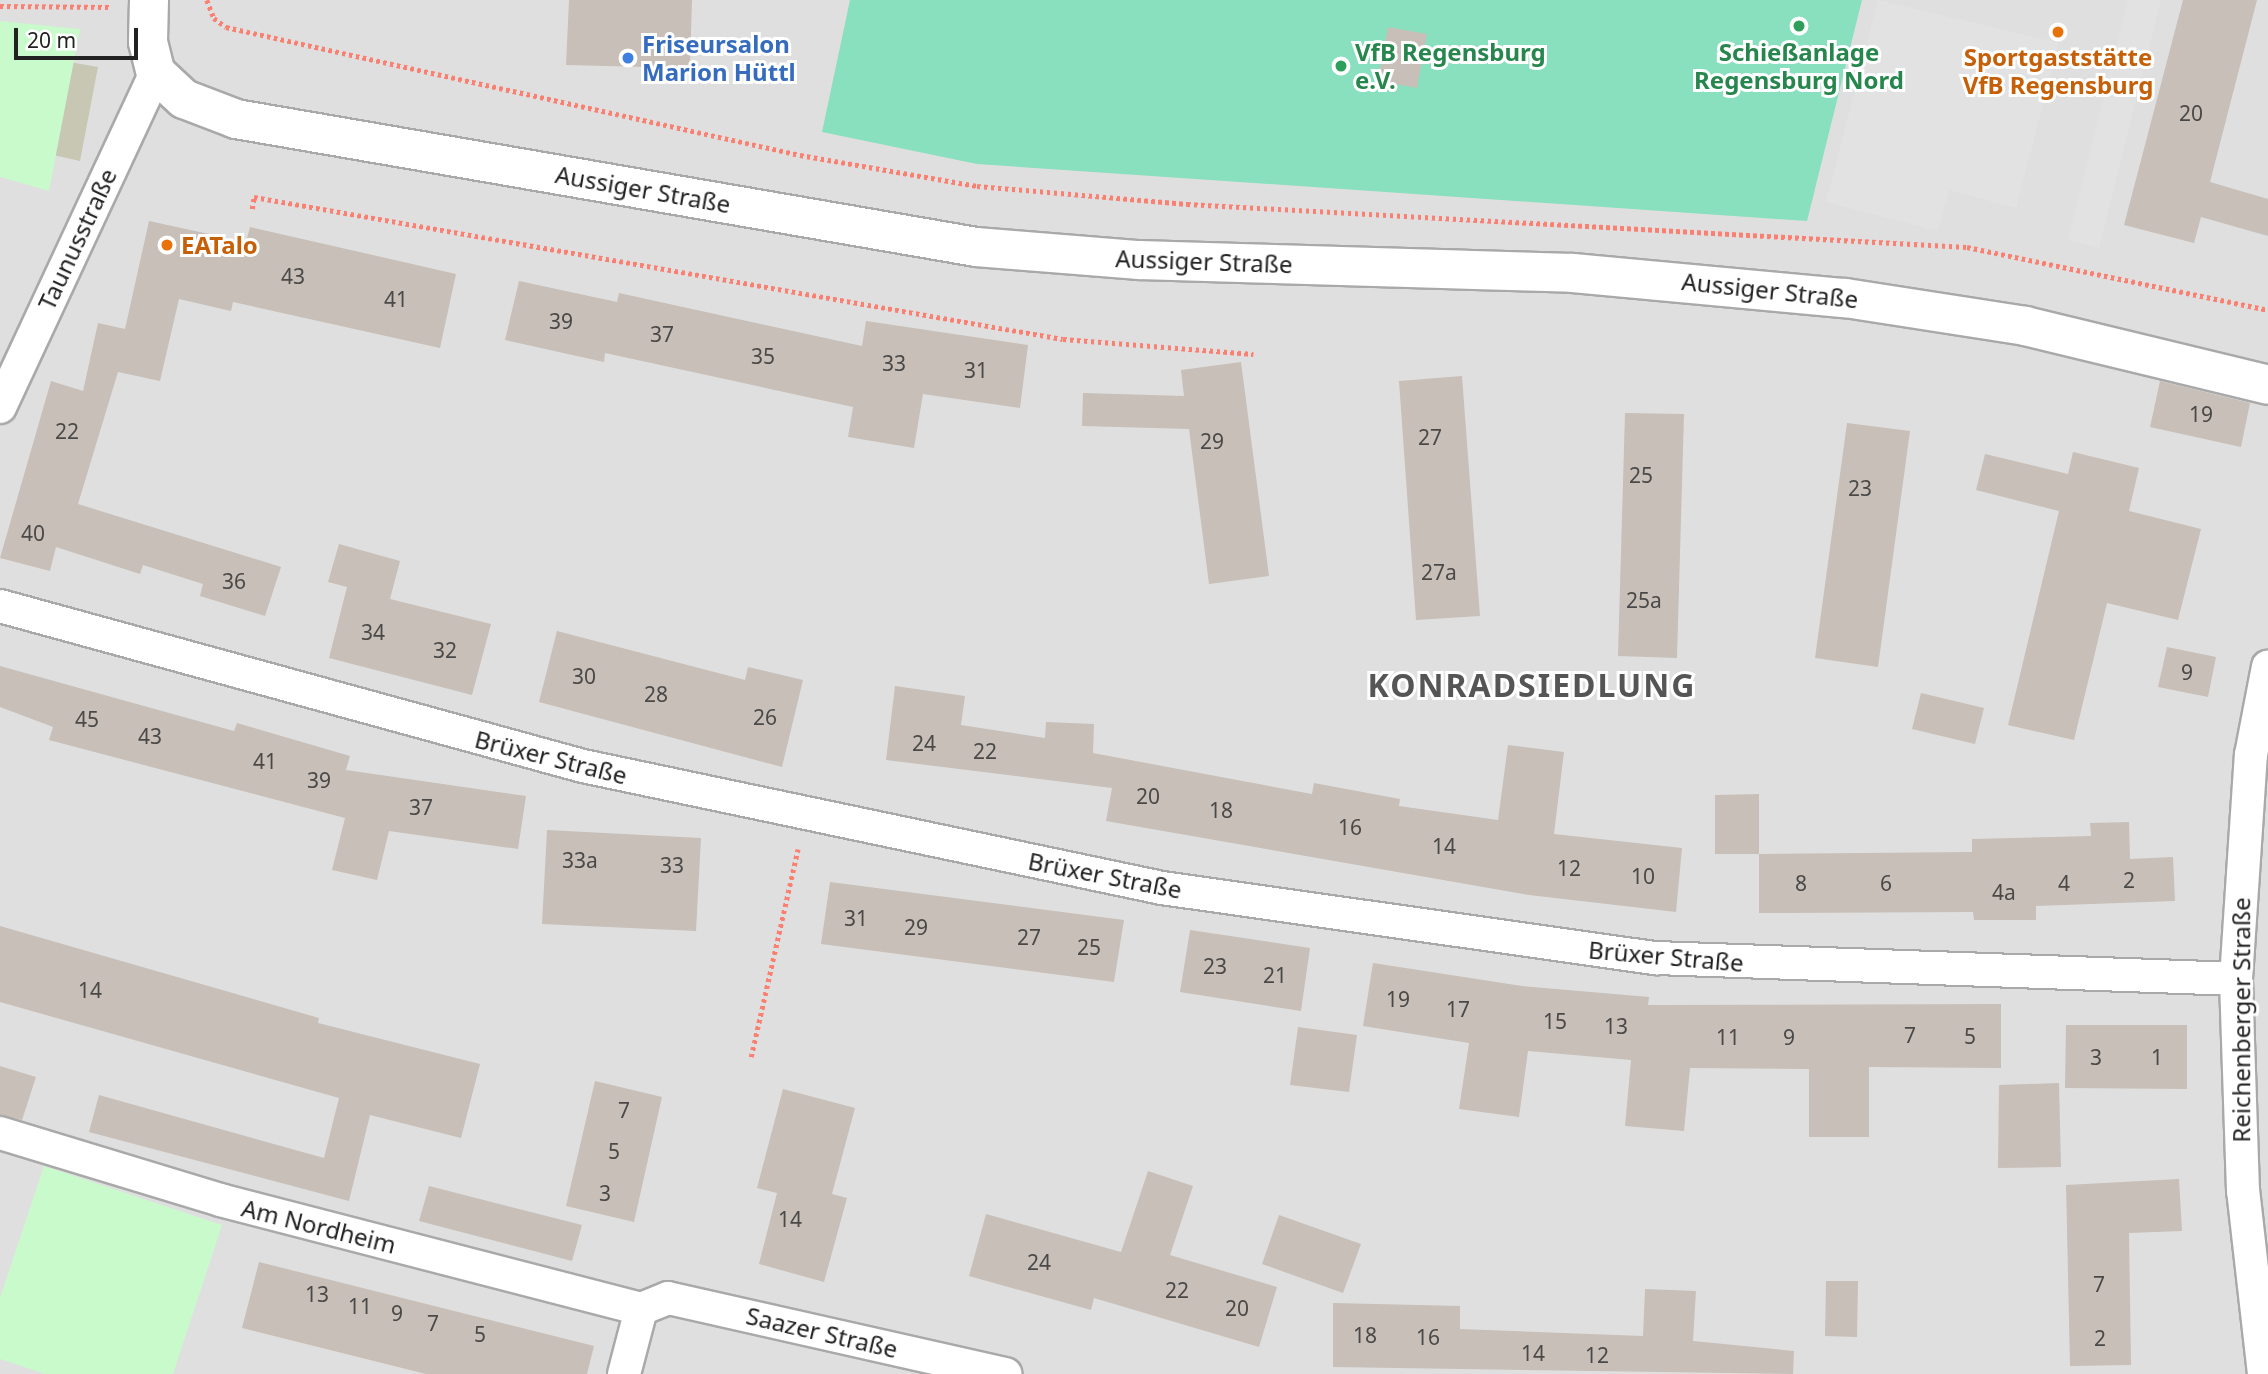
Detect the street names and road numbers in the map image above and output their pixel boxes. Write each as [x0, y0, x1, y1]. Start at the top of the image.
street label: Aussiger Straße [553, 159, 733, 219]
street label: Taunusstraße [32, 164, 122, 314]
street label: Aussiger Straße [1115, 244, 1293, 278]
street label: Aussiger Straße [1680, 266, 1860, 314]
street label: Brüxer Straße [472, 724, 630, 790]
street label: Brüxer Straße [1026, 846, 1184, 904]
street label: Reichenberger Straße [2227, 897, 2255, 1143]
street label: Brüxer Straße [1587, 935, 1745, 977]
street label: Am Nordheim [239, 1193, 399, 1259]
street label: Saazer Straße [743, 1301, 901, 1363]

